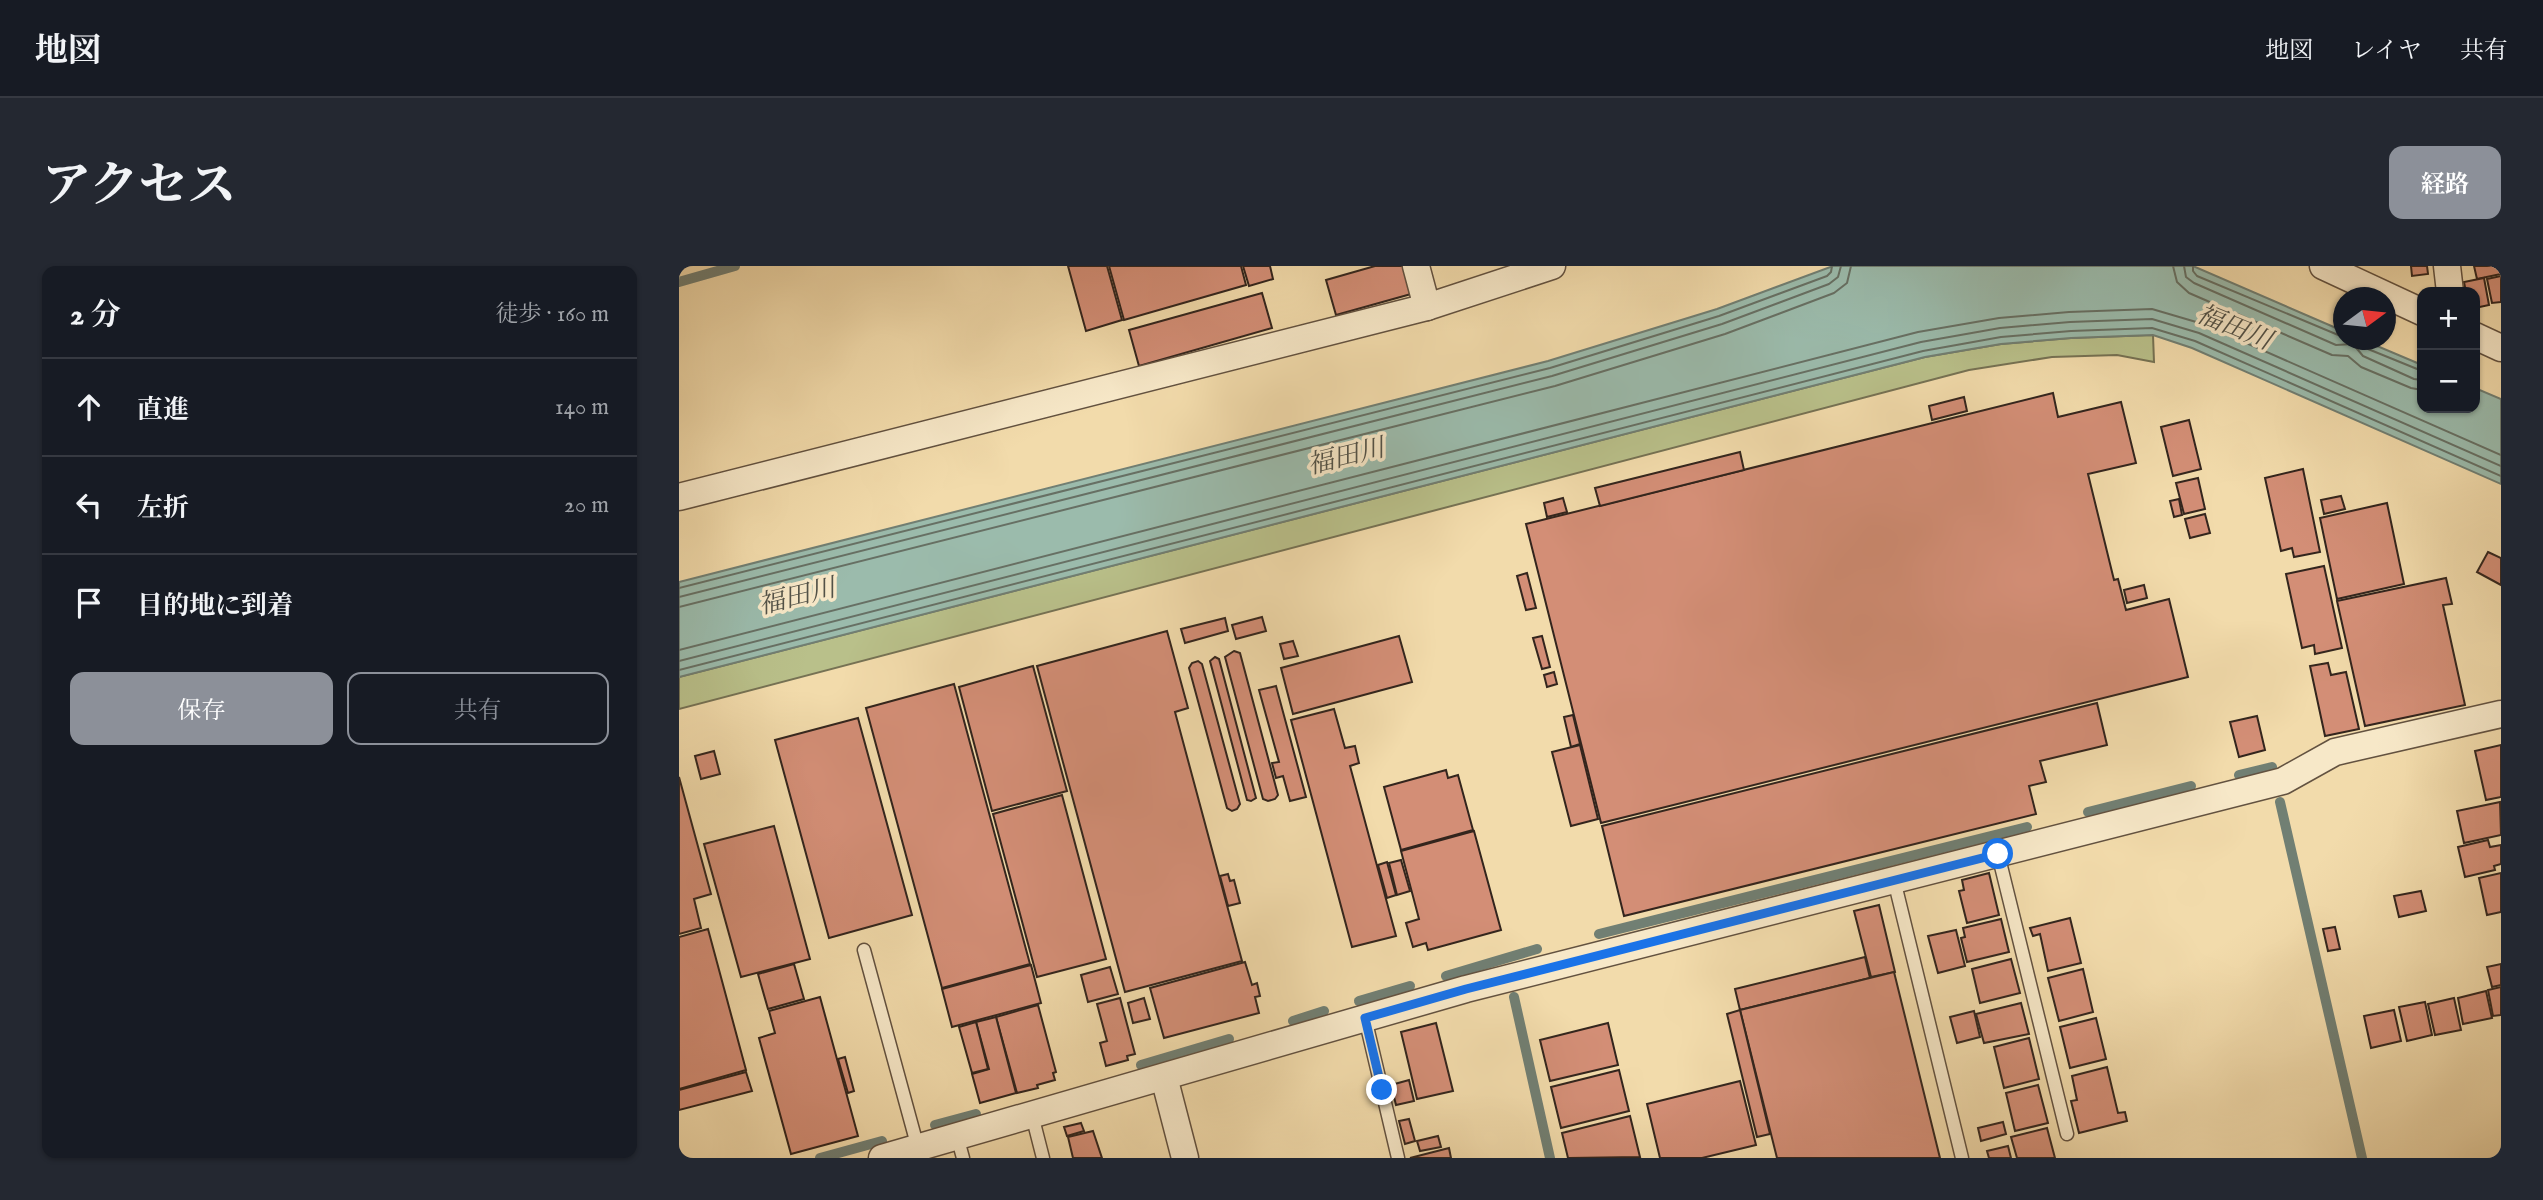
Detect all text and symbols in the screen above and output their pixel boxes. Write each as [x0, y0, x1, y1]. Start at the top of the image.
text: 地図 [35, 31, 101, 73]
text: 地図 [2265, 36, 2313, 67]
text: レイヤ [2351, 36, 2422, 67]
text: 共有 [2460, 36, 2508, 67]
button: 経路 [2389, 146, 2501, 219]
text: アクセス [42, 157, 237, 219]
north arrow [2333, 287, 2396, 350]
map controls [2417, 287, 2480, 413]
button: + [2417, 287, 2480, 350]
text: 2 分 [70, 297, 121, 335]
water label: 福田川 [2192, 298, 2279, 359]
text: 徒歩 · 160 m [496, 300, 609, 329]
button: − [2417, 350, 2480, 413]
icon: ahead [70, 388, 108, 426]
text: 140 m [555, 393, 609, 422]
text: 直進 [137, 394, 189, 427]
water label: 福田川 [1304, 431, 1391, 482]
icon: left [70, 486, 108, 524]
text: 20 m [564, 491, 609, 520]
text: 左折 [137, 492, 189, 525]
water label: 福田川 [755, 571, 842, 622]
icon: arrive [70, 584, 108, 622]
text: 目的地に到着 [137, 590, 293, 623]
button: 保存 [70, 672, 333, 745]
button: 共有 [347, 672, 609, 745]
route start [1982, 838, 2013, 869]
route end [1366, 1074, 1397, 1105]

